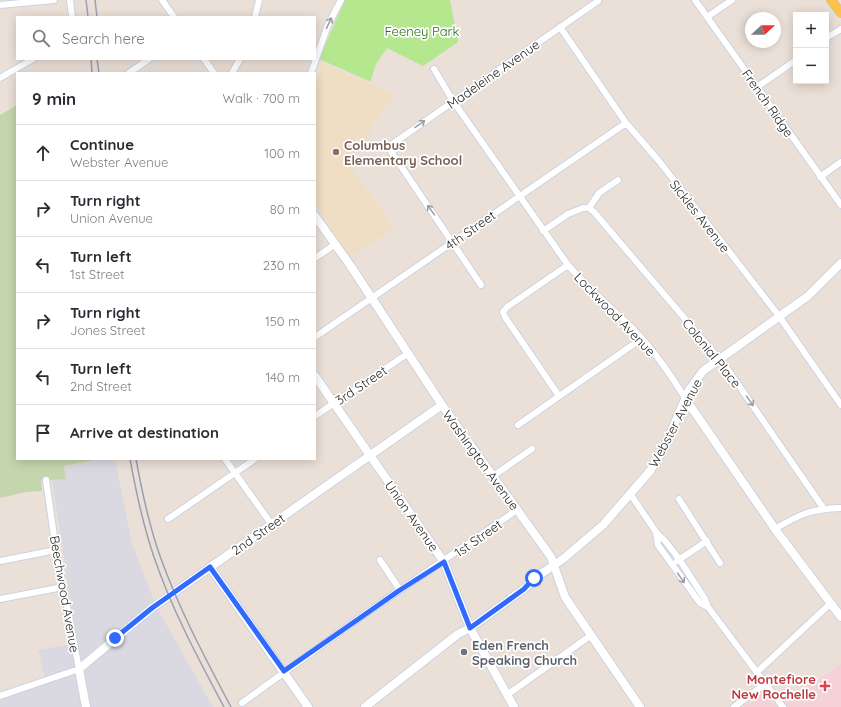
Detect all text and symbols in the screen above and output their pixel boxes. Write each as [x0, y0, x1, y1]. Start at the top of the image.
north arrow [745, 12, 781, 48]
map controls [793, 12, 829, 84]
button: + [793, 12, 829, 48]
search box [16, 16, 316, 60]
one-way arrow [326, 18, 333, 30]
park label: Feeney Park [384, 23, 460, 39]
icon: search [30, 27, 52, 49]
text: Search here [62, 29, 145, 48]
street label: Madeleine Avenue [443, 36, 543, 112]
button: − [793, 48, 829, 84]
street label: French Ridge [739, 66, 797, 140]
text: 9 min [32, 88, 76, 109]
text: Walk · 700 m [223, 90, 300, 106]
one-way arrow [414, 120, 425, 128]
text: Continue [70, 135, 134, 154]
place label: Columbus Elementary School [344, 137, 462, 168]
icon: ahead [32, 142, 54, 164]
text: 100 m [264, 145, 300, 161]
marker: Columbus Elementary School [331, 147, 341, 157]
text: Webster Avenue [70, 154, 168, 170]
street label: Sickles Avenue [667, 176, 733, 256]
text: Turn right [70, 191, 141, 210]
icon: right [32, 198, 54, 220]
text: 80 m [270, 201, 300, 217]
one-way arrow [427, 205, 435, 216]
street label: 4th Street [442, 207, 498, 253]
text: Union Avenue [70, 210, 153, 226]
text: Turn left [70, 247, 132, 266]
icon: left [32, 254, 54, 276]
text: 230 m [263, 257, 300, 273]
text: 1st Street [70, 266, 124, 282]
street label: Lockwood Avenue [571, 269, 659, 359]
text: Turn right [70, 303, 141, 322]
icon: right [32, 310, 54, 332]
text: 150 m [265, 313, 300, 329]
street label: Colonial Place [679, 315, 745, 391]
text: Jones Street [70, 322, 145, 338]
text: Turn left [70, 359, 132, 378]
street label: 3rd Street [332, 362, 390, 408]
icon: left [32, 366, 54, 388]
text: 140 m [265, 369, 300, 385]
street label: Webster Avenue [645, 376, 705, 470]
text: 2nd Street [70, 378, 132, 394]
one-way arrow [746, 396, 754, 407]
street label: Washington Avenue [439, 407, 523, 513]
icon: arrive [32, 422, 54, 444]
text: Arrive at destination [70, 423, 219, 442]
street label: Union Avenue [382, 477, 442, 555]
street label: 2nd Street [228, 510, 288, 558]
street label: 1st Street [451, 516, 505, 560]
street label: Beechwood Avenue [47, 534, 83, 654]
route start [525, 569, 543, 587]
one-way arrow [677, 572, 686, 583]
route end [106, 629, 124, 647]
place label: Eden French Speaking Church [472, 637, 577, 668]
marker: Eden French Speaking Church [459, 647, 469, 657]
place label: Montefiore New Rochelle [732, 671, 816, 702]
marker: Montefiore New Rochelle [819, 680, 831, 692]

